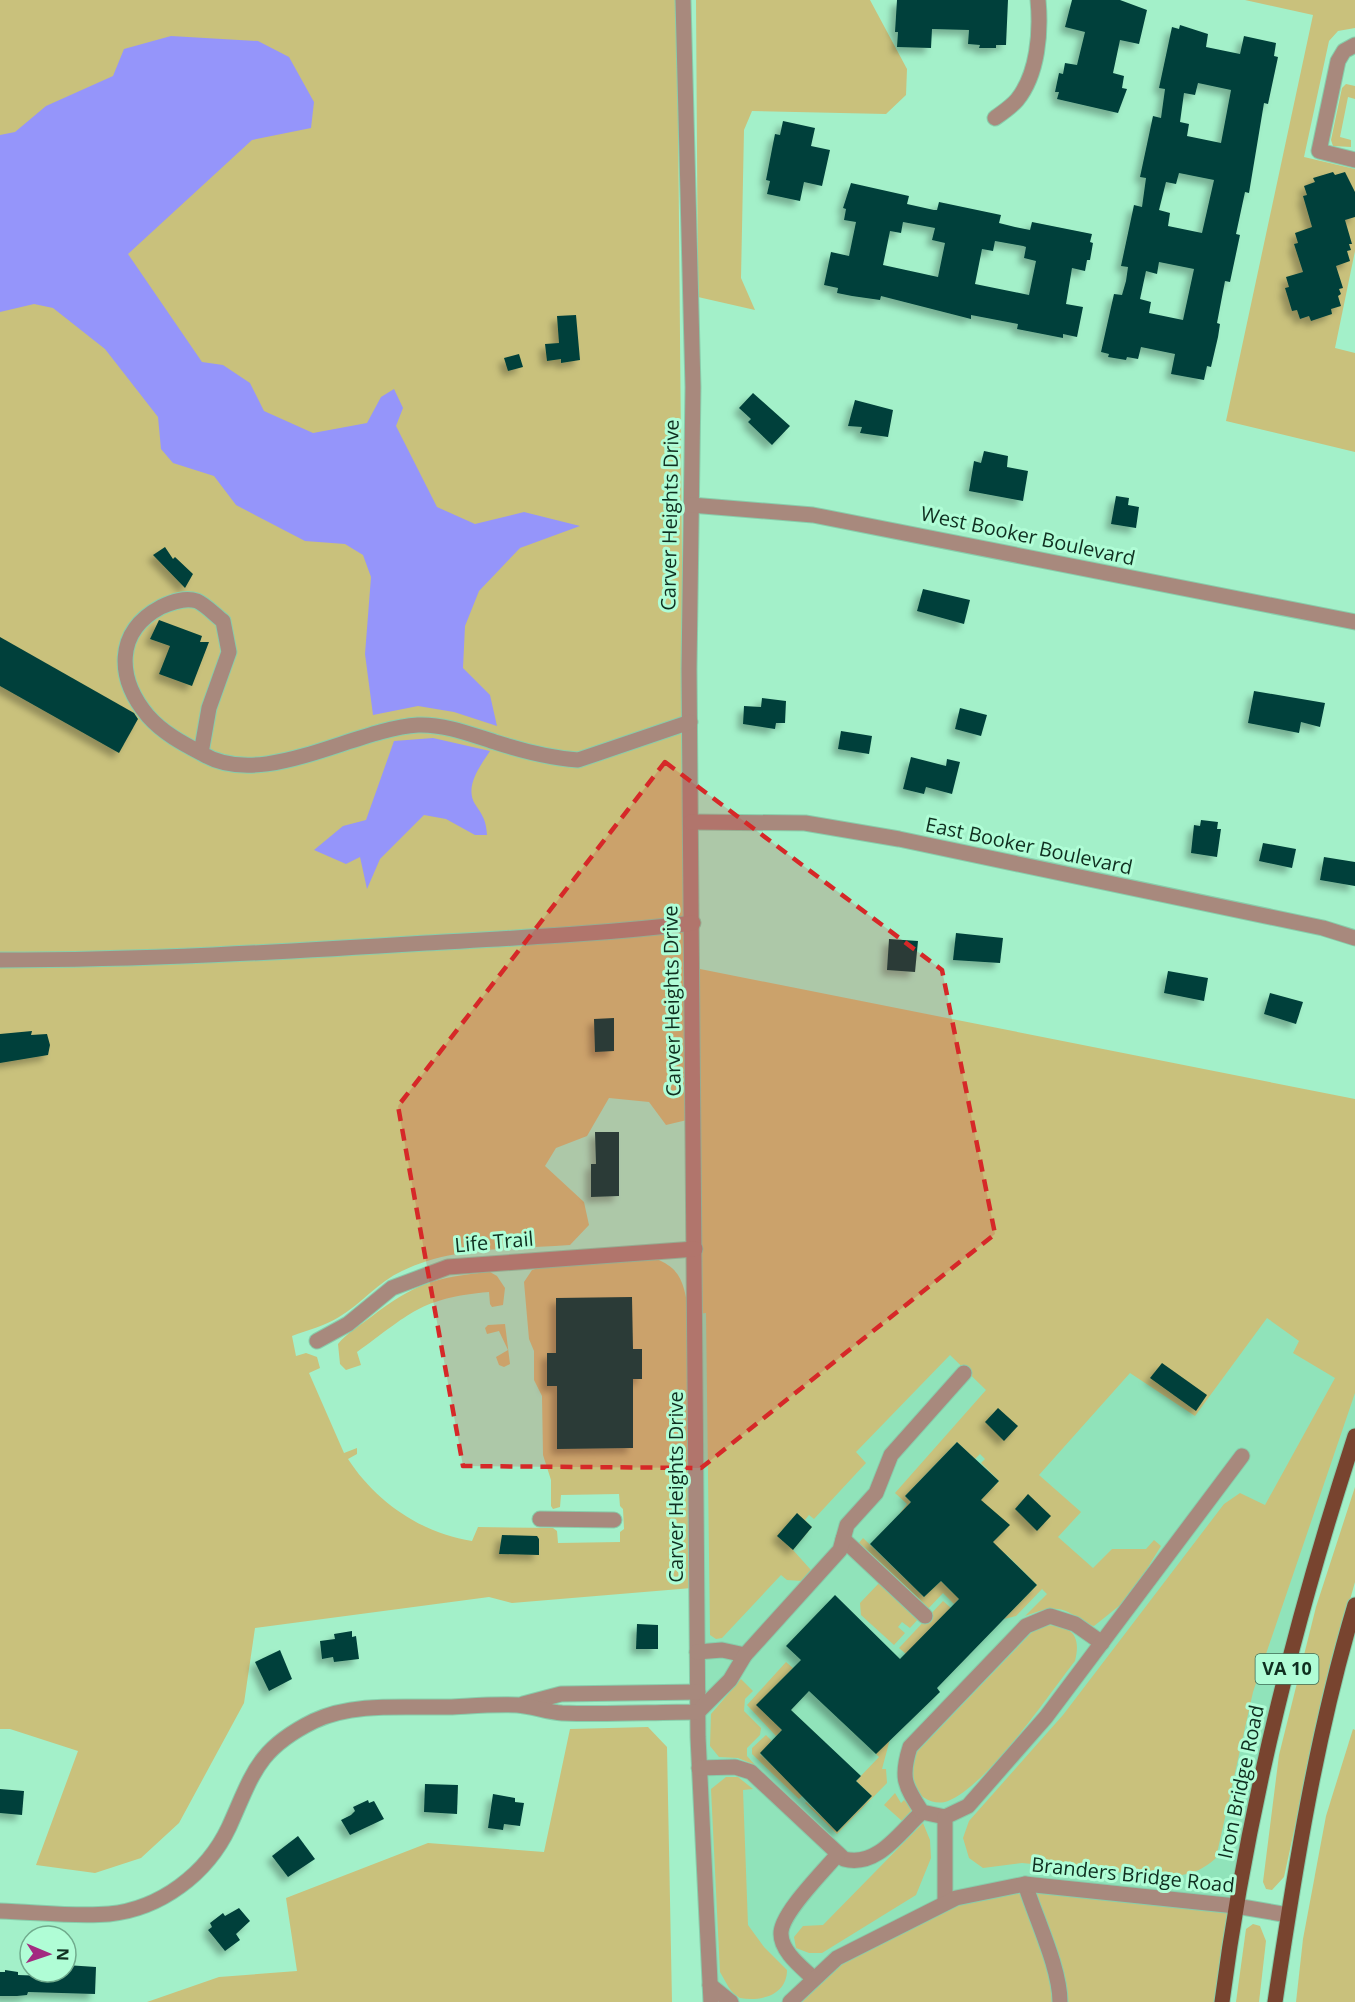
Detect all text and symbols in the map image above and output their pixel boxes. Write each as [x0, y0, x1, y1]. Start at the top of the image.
street label: Carver Heights Drive [654, 419, 685, 611]
street label: West Booker Boulevard [918, 500, 1138, 571]
street label: East Booker Boulevard [923, 810, 1135, 881]
street label: Carver Heights Drive [656, 905, 687, 1097]
street label: Life Trail [453, 1225, 535, 1258]
street label: Carver Heights Drive [662, 1391, 689, 1583]
road number: VA 10 [1256, 1654, 1318, 1684]
street label: Iron Bridge Road [1211, 1702, 1270, 1861]
street label: Branders Bridge Road [1030, 1850, 1236, 1899]
north arrow [18, 1924, 78, 1984]
text: N [52, 1948, 74, 1961]

